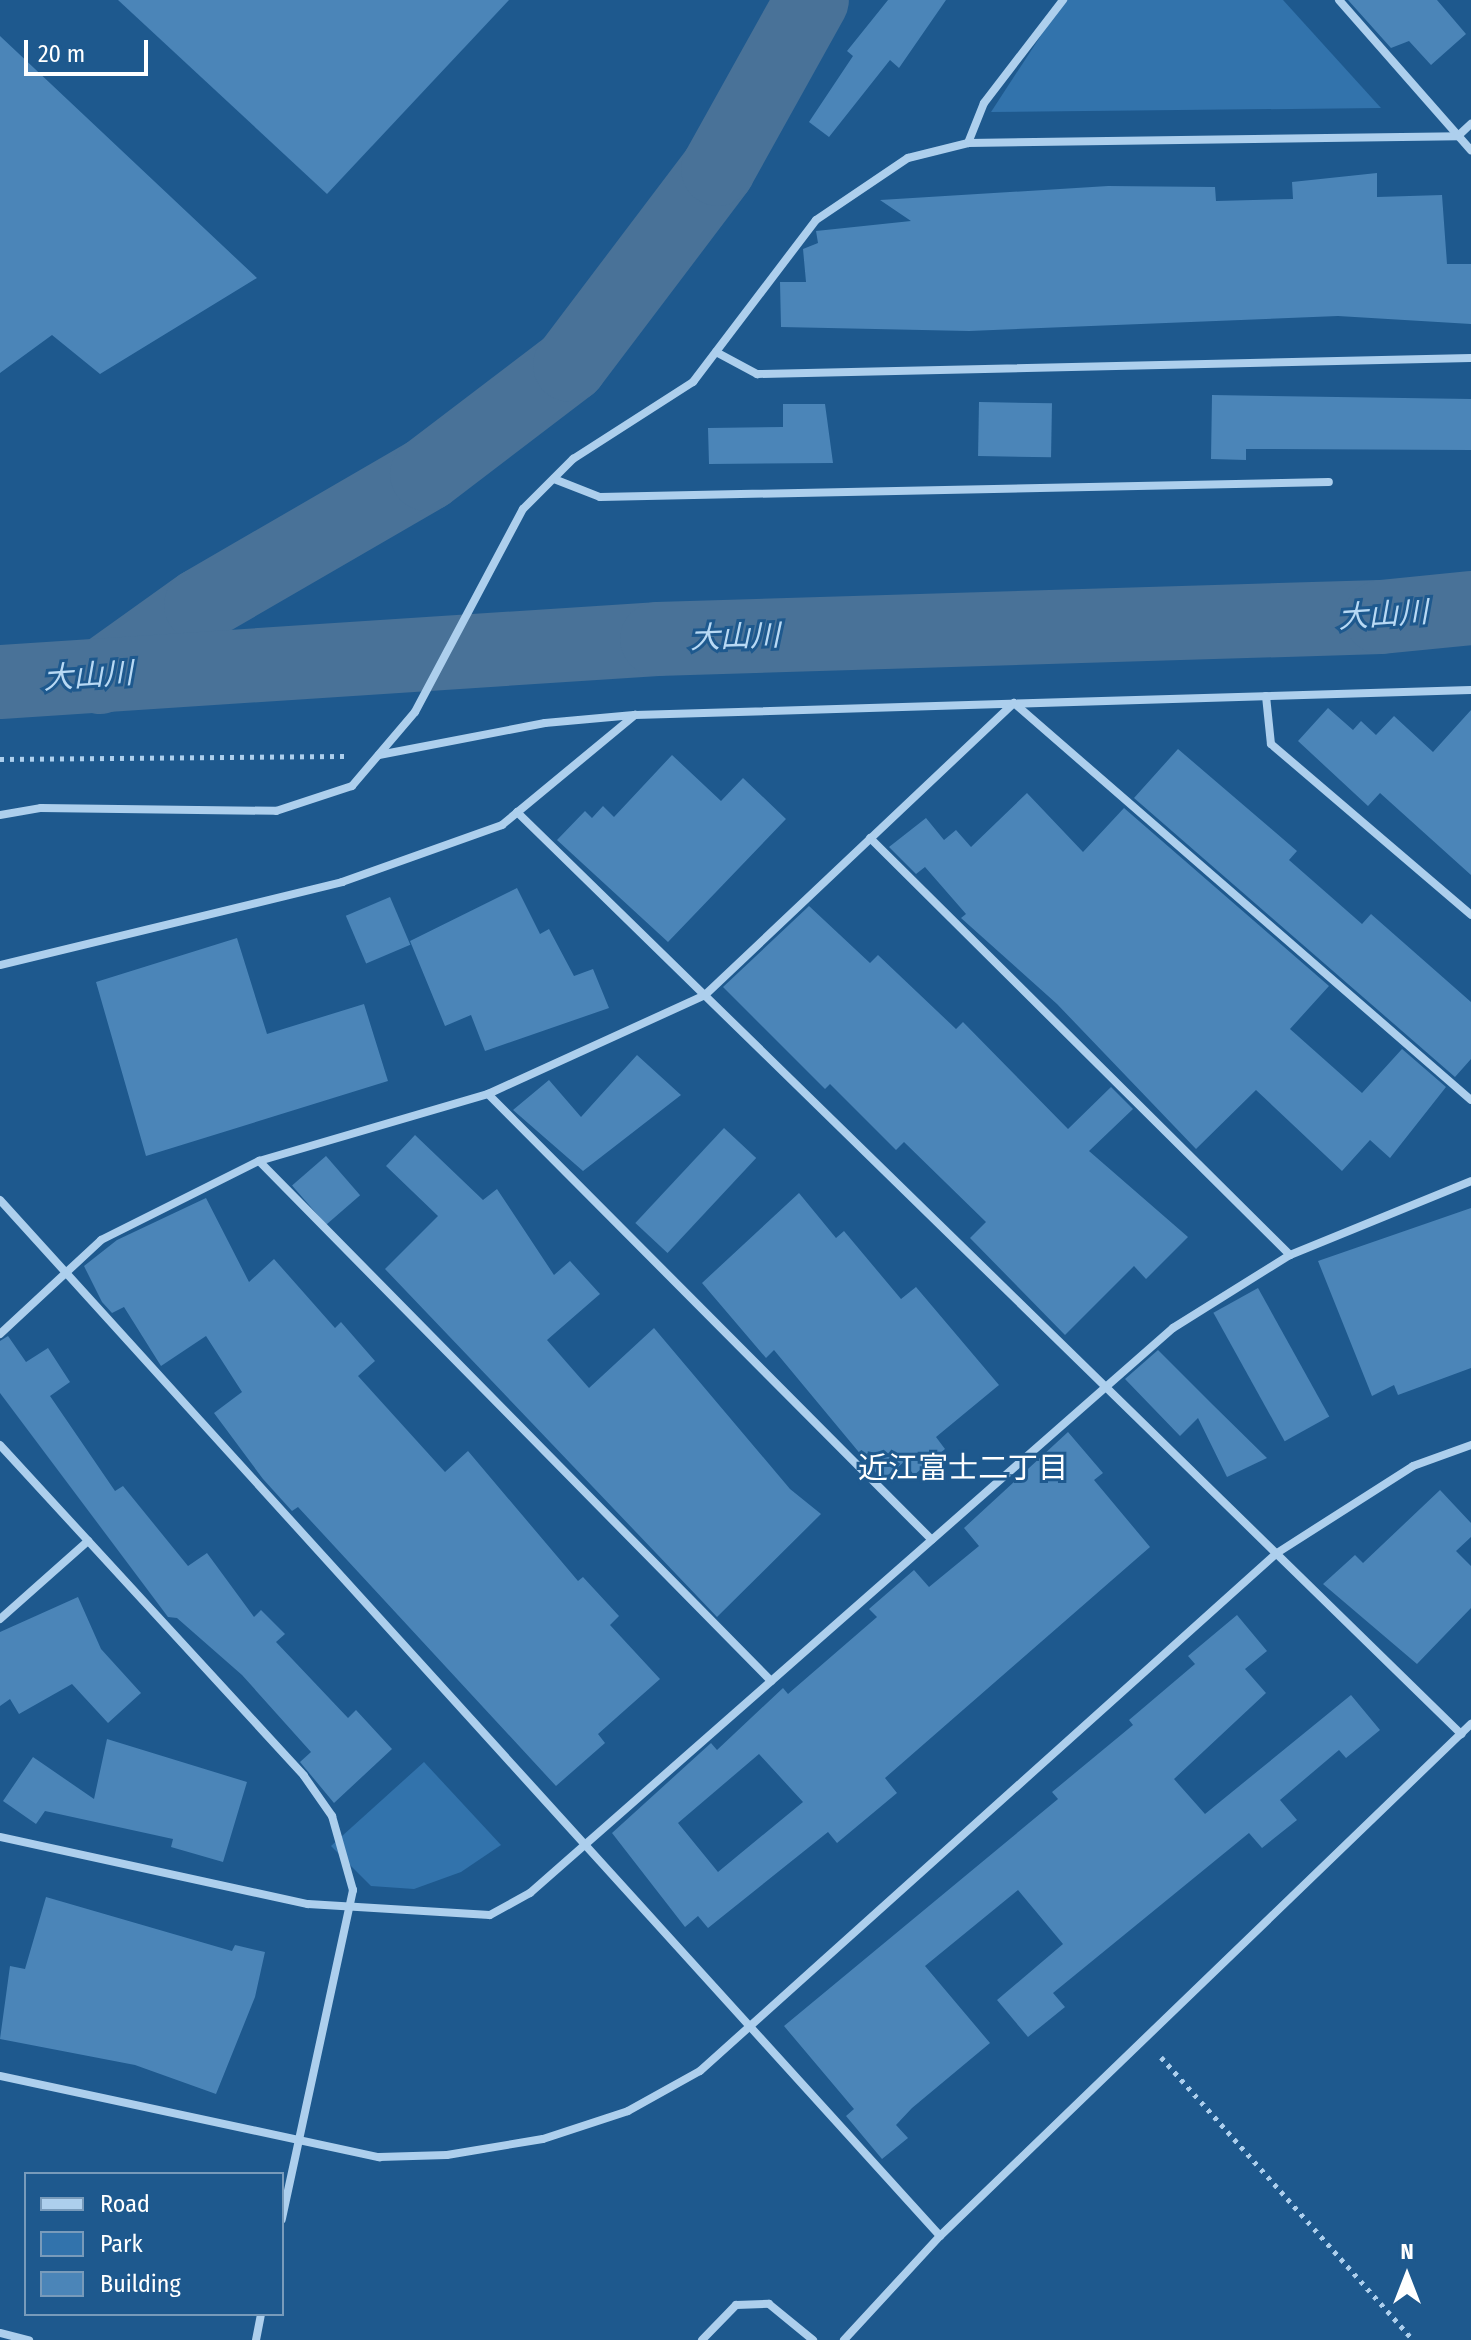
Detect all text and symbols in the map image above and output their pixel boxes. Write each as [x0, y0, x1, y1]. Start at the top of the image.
scale bar [28, 24, 152, 74]
text: 20 m [38, 40, 85, 68]
water label: 大山川 [1337, 594, 1429, 636]
water label: 大山川 [689, 617, 781, 657]
water label: 大山川 [42, 655, 134, 697]
district label: 近江富士二丁目 [858, 1450, 1068, 1486]
legend [24, 2172, 284, 2316]
text: Road [100, 2190, 150, 2218]
text: Park [100, 2230, 143, 2258]
north arrow [1367, 2236, 1447, 2316]
text: N [1400, 2238, 1414, 2265]
text: Building [100, 2270, 181, 2298]

